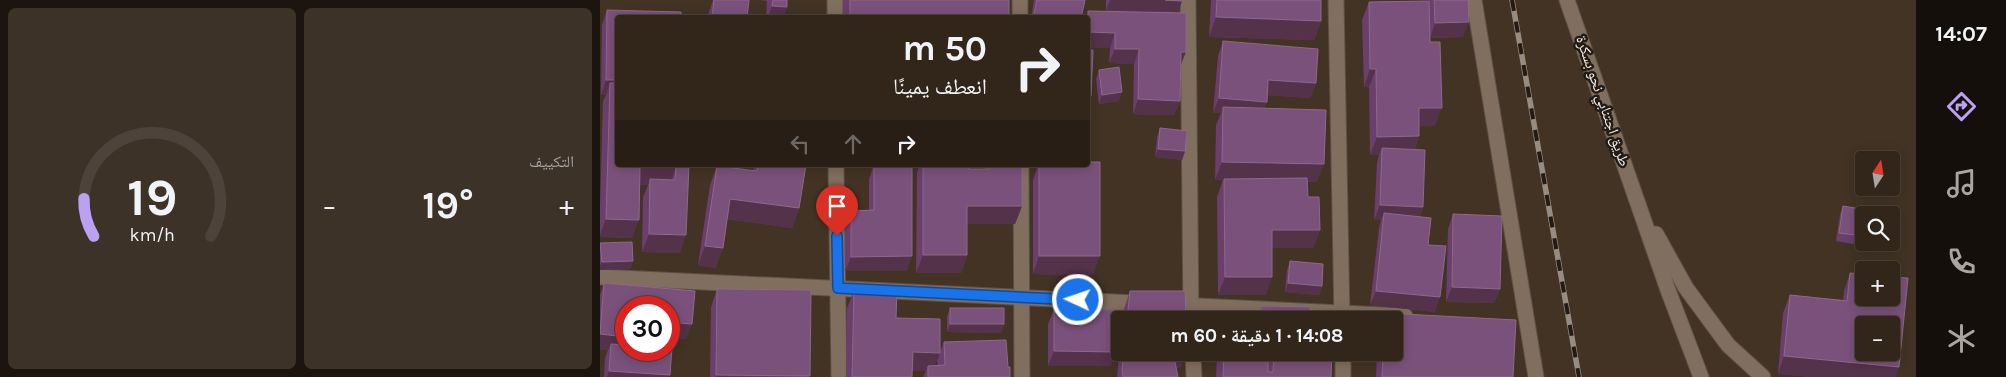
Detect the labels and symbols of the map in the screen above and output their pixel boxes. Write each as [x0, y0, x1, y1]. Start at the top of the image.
street label: طريق اجتنابي نحو بسكرة [1570, 33, 1634, 170]
north arrow [1855, 151, 1900, 196]
pin [816, 185, 858, 236]
position arrow [1051, 273, 1103, 325]
speed limit sign: 30 [615, 296, 680, 361]

